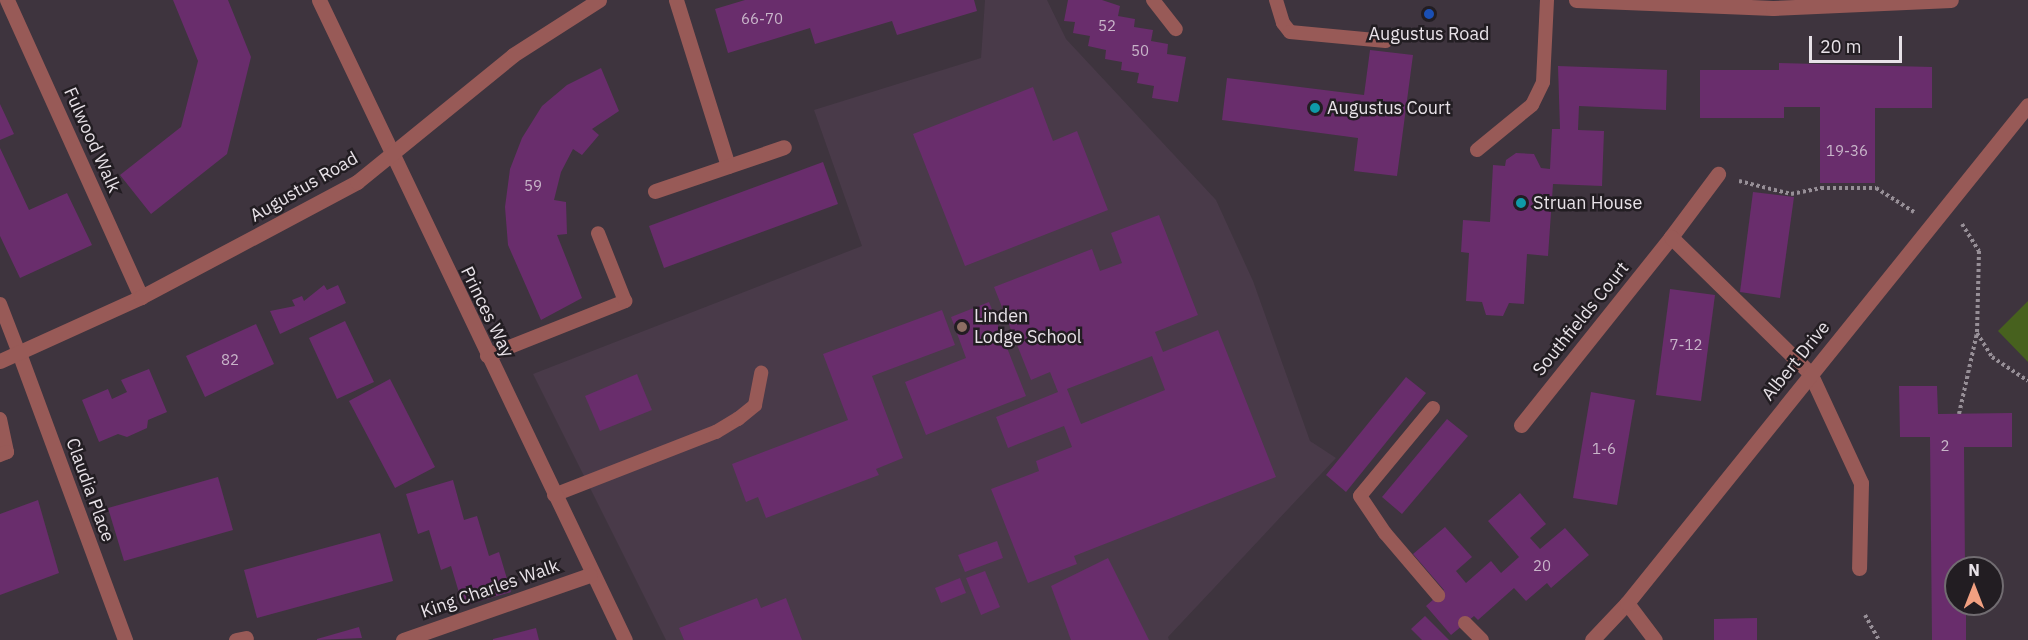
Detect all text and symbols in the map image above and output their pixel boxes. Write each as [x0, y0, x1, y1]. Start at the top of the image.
marker: Augustus Road [1422, 7, 1436, 21]
house number: 66-70 [741, 10, 783, 28]
house number: 52 [1098, 17, 1116, 35]
place label: Augustus Road [1369, 23, 1489, 45]
scale bar [1812, 24, 1905, 62]
text: 20 m [1820, 35, 1862, 58]
house number: 50 [1131, 42, 1149, 60]
street label: Fulwood Walk [59, 84, 125, 196]
place label: Augustus Court [1327, 97, 1451, 119]
marker: Augustus Court [1308, 101, 1322, 115]
house number: 19-36 [1826, 142, 1868, 160]
street label: Augustus Road [246, 147, 362, 227]
house number: 59 [524, 177, 542, 195]
place label: Struan House [1533, 192, 1642, 214]
marker: Struan House [1514, 196, 1528, 210]
street label: Southfields Court [1528, 258, 1634, 380]
street label: Princes Way [456, 263, 518, 361]
place label: Linden Lodge School [974, 306, 1082, 348]
street label: Albert Drive [1757, 317, 1835, 405]
marker: Linden Lodge School [955, 320, 969, 334]
house number: 7-12 [1670, 336, 1702, 354]
house number: 82 [221, 351, 239, 369]
street label: Claudia Place [61, 435, 119, 545]
house number: 2 [1941, 437, 1949, 455]
house number: 1-6 [1592, 440, 1616, 458]
street label: King Charles Walk [418, 555, 562, 623]
north arrow [1944, 556, 2004, 616]
house number: 20 [1533, 557, 1551, 575]
text: N [1968, 560, 1980, 580]

